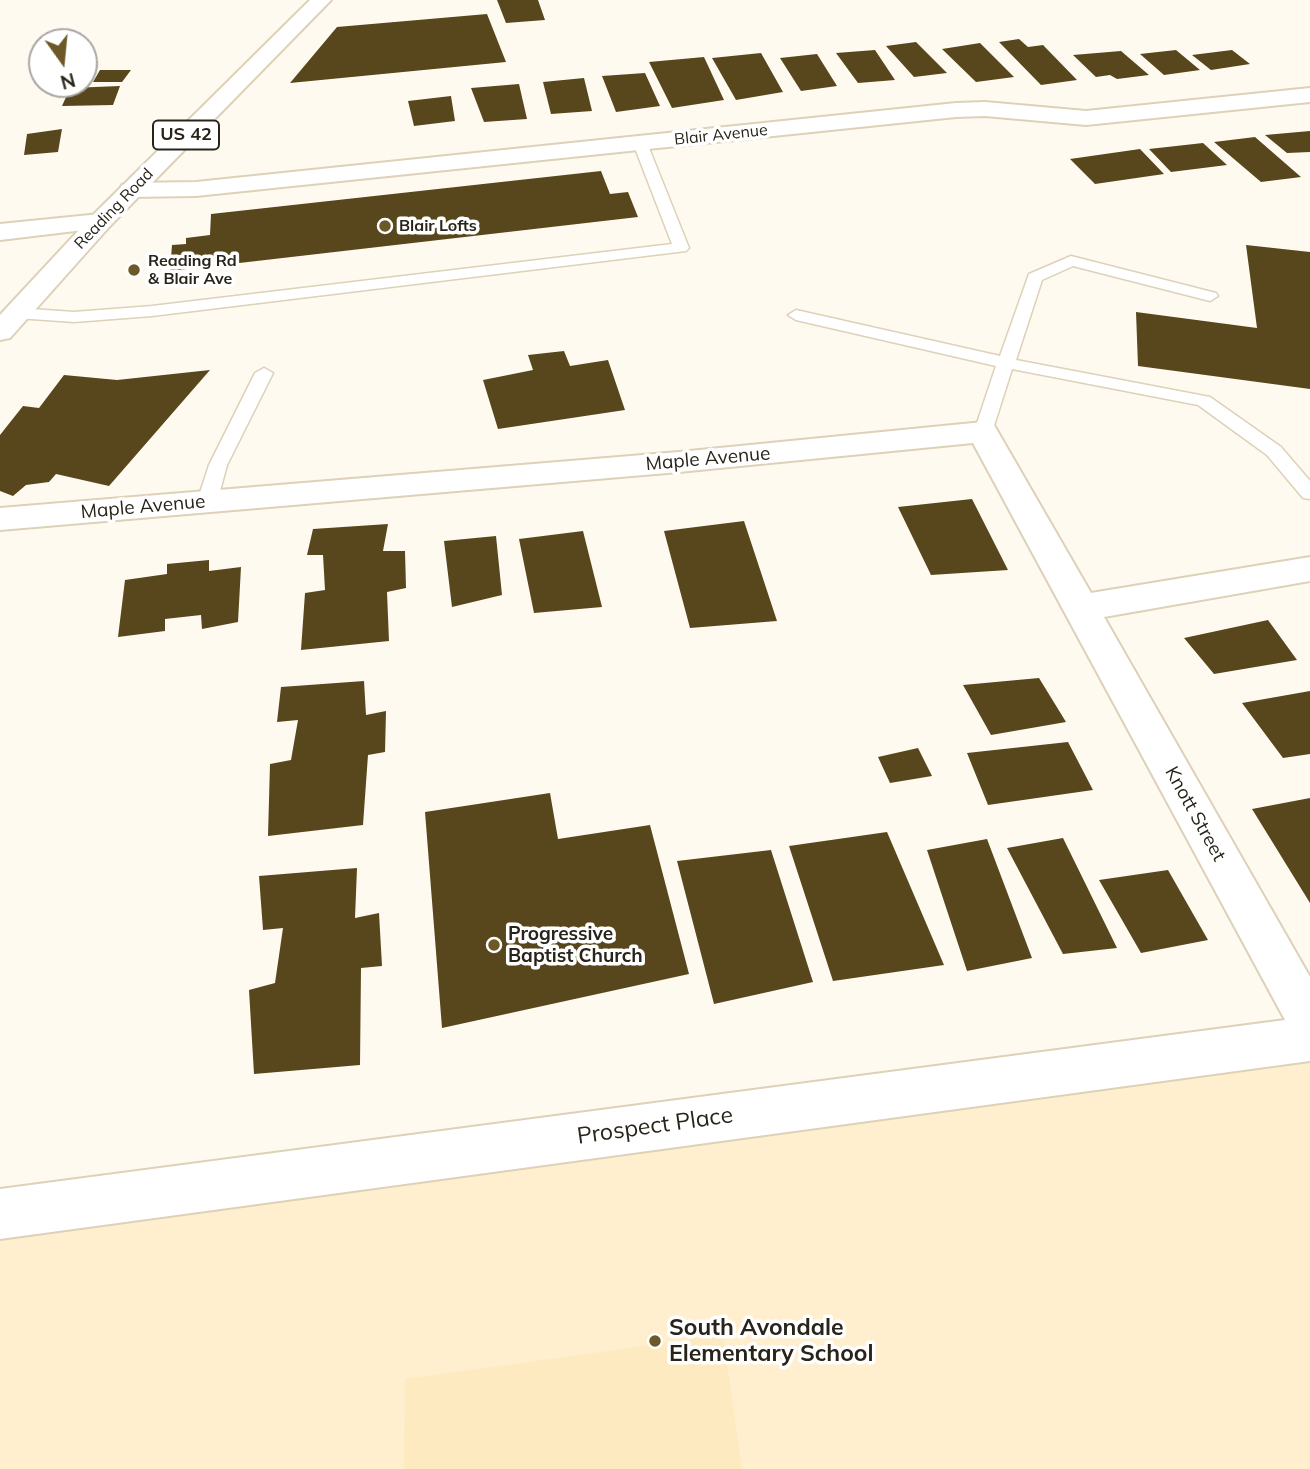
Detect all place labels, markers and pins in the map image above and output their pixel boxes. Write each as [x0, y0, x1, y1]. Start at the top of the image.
place label: Blair Lofts [399, 216, 477, 236]
marker: Blair Lofts [377, 218, 393, 234]
place label: Reading Rd & Blair Ave [148, 251, 237, 289]
marker: Reading Rd & Blair Ave [126, 262, 142, 278]
place label: Progressive Baptist Church [508, 923, 643, 967]
marker: Progressive Baptist Church [486, 937, 502, 953]
place label: South Avondale Elementary School [669, 1314, 873, 1368]
marker: South Avondale Elementary School [647, 1333, 663, 1349]

